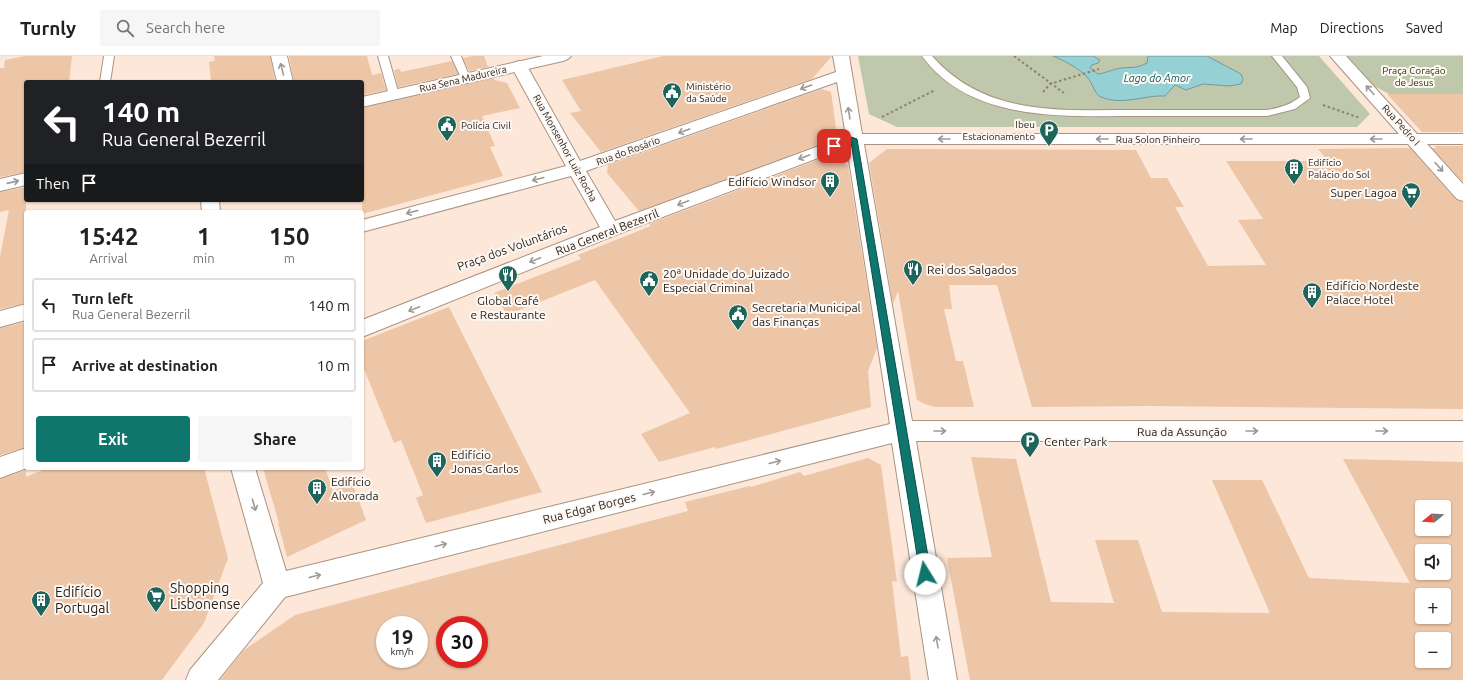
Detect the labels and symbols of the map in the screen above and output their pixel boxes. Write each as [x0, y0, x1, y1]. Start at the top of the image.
one-way arrow [278, 63, 285, 76]
street label: Rua Sena Madureira [418, 64, 508, 94]
park label: Praça Coração de Jesus [1382, 65, 1446, 88]
water label: Lago do Amor [1124, 72, 1191, 84]
public building icon: Ministério da Saúde [661, 81, 683, 109]
place label: Ministério da Saúde [686, 81, 731, 104]
one-way arrow [800, 84, 813, 91]
one-way arrow [1366, 86, 1375, 96]
street label: Rua Monsenhor Luiz Rocha [531, 93, 599, 203]
street label: Rua Pedro I [1380, 102, 1422, 148]
one-way arrow [845, 107, 853, 120]
public building icon: Polícia Civil [436, 114, 458, 142]
place label: Ibeu Estacionamento [963, 119, 1035, 142]
parking icon: Ibeu Estacionamento [1038, 119, 1060, 147]
place label: Polícia Civil [461, 120, 511, 131]
one-way arrow [678, 127, 690, 135]
pin [817, 129, 851, 163]
street label: Rua do Rosário [595, 134, 661, 168]
street label: Rua Solon Pinheiro [1116, 134, 1200, 145]
one-way arrow [938, 135, 951, 143]
one-way arrow [1096, 135, 1109, 143]
one-way arrow [1240, 135, 1253, 143]
one-way arrow [1370, 135, 1383, 143]
one-way arrow [799, 154, 811, 162]
building icon: Edifício Palácio do Sol [1283, 157, 1305, 185]
place label: Edifício Palácio do Sol [1308, 157, 1370, 180]
one-way arrow [1435, 162, 1444, 172]
building icon: Edifício Windsor [819, 170, 841, 198]
place label: Edifício Windsor [728, 175, 816, 188]
one-way arrow [532, 176, 545, 184]
one-way arrow [6, 178, 19, 185]
supermarket icon: Super Lagoa [1400, 181, 1422, 209]
place label: Super Lagoa [1331, 186, 1397, 199]
one-way arrow [677, 200, 689, 208]
street label: Rua General Bezerril [554, 206, 660, 258]
one-way arrow [406, 209, 419, 217]
street label: Praça dos Voluntários [455, 221, 569, 273]
one-way arrow [530, 257, 542, 265]
restaurant icon: Rei dos Salgados [902, 258, 924, 286]
place label: Rei dos Salgados [927, 263, 1017, 276]
restaurant icon: Global Café e Restaurante [497, 264, 519, 292]
place label: 20ª Unidade do Juizado Especial Criminal [663, 267, 790, 294]
public building icon: 20ª Unidade do Juizado Especial Criminal [638, 269, 660, 297]
place label: Edifício Nordeste Palace Hotel [1326, 279, 1419, 306]
building icon: Edifício Nordeste Palace Hotel [1301, 281, 1323, 309]
place label: Global Café e Restaurante [470, 294, 546, 321]
place label: Secretaria Municipal das Finanças [752, 301, 861, 328]
public building icon: Secretaria Municipal das Finanças [727, 303, 749, 331]
one-way arrow [409, 305, 421, 313]
street label: Rua da Assunção [1137, 425, 1227, 438]
one-way arrow [933, 427, 946, 435]
one-way arrow [1245, 427, 1258, 435]
one-way arrow [1375, 427, 1388, 435]
parking icon: Center Park [1019, 430, 1041, 458]
place label: Center Park [1044, 435, 1107, 448]
place label: Edifício Jonas Carlos [451, 448, 518, 475]
building icon: Edifício Jonas Carlos [426, 450, 448, 478]
one-way arrow [768, 458, 781, 465]
place label: Edifício Alvorada [331, 475, 379, 502]
building icon: Edifício Alvorada [306, 477, 328, 505]
one-way arrow [642, 488, 655, 496]
street label: Rua Edgar Borges [541, 490, 637, 526]
one-way arrow [251, 499, 258, 512]
north arrow [1415, 500, 1451, 536]
one-way arrow [434, 540, 447, 548]
position arrow [904, 553, 946, 595]
one-way arrow [308, 572, 321, 580]
place label: Shopping Lisbonense [170, 580, 241, 612]
place label: Edifício Portugal [55, 584, 109, 616]
supermarket icon: Shopping Lisbonense [145, 585, 167, 613]
building icon: Edifício Portugal [30, 589, 52, 617]
speed limit sign: 30 [436, 616, 488, 668]
one-way arrow [932, 635, 940, 648]

